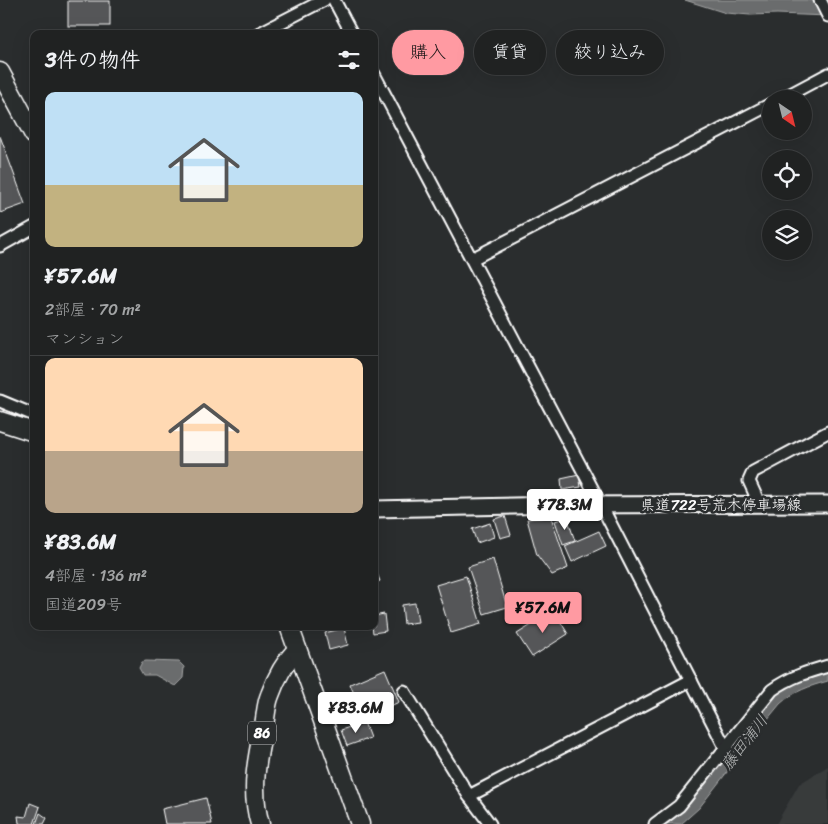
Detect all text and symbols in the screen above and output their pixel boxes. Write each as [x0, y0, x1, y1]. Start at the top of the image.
chip: 購入 [392, 30, 464, 75]
chip: 賃貸 [474, 30, 546, 75]
chip: 絞り込み [556, 30, 664, 75]
text: 3件の物件 [45, 41, 141, 79]
icon: filters [335, 46, 363, 74]
north arrow [762, 90, 812, 140]
map controls [762, 90, 812, 260]
icon: home [159, 125, 249, 215]
button: locate [762, 150, 812, 200]
button: layers [762, 210, 812, 260]
text: ¥57.6M [45, 257, 117, 295]
text: 2部屋 · 70 m² [45, 295, 141, 324]
text: マンション [45, 324, 124, 353]
icon: home [159, 390, 249, 480]
pin: ¥78.3M [524, 488, 606, 531]
text: ¥78.3M [538, 490, 592, 519]
street label: 県道722号荒木停車場線 [641, 492, 801, 518]
text: ¥83.6M [45, 523, 116, 561]
text: 4部屋 · 136 m² [45, 561, 147, 590]
text: 国道209号 [45, 590, 122, 619]
pin: ¥57.6M [502, 592, 584, 634]
text: ¥57.6M [516, 593, 570, 622]
pin: ¥83.6M [315, 692, 397, 734]
text: ¥83.6M [329, 693, 383, 722]
water label: 藤田浦川 [713, 708, 776, 776]
road number: 86 [248, 721, 276, 744]

